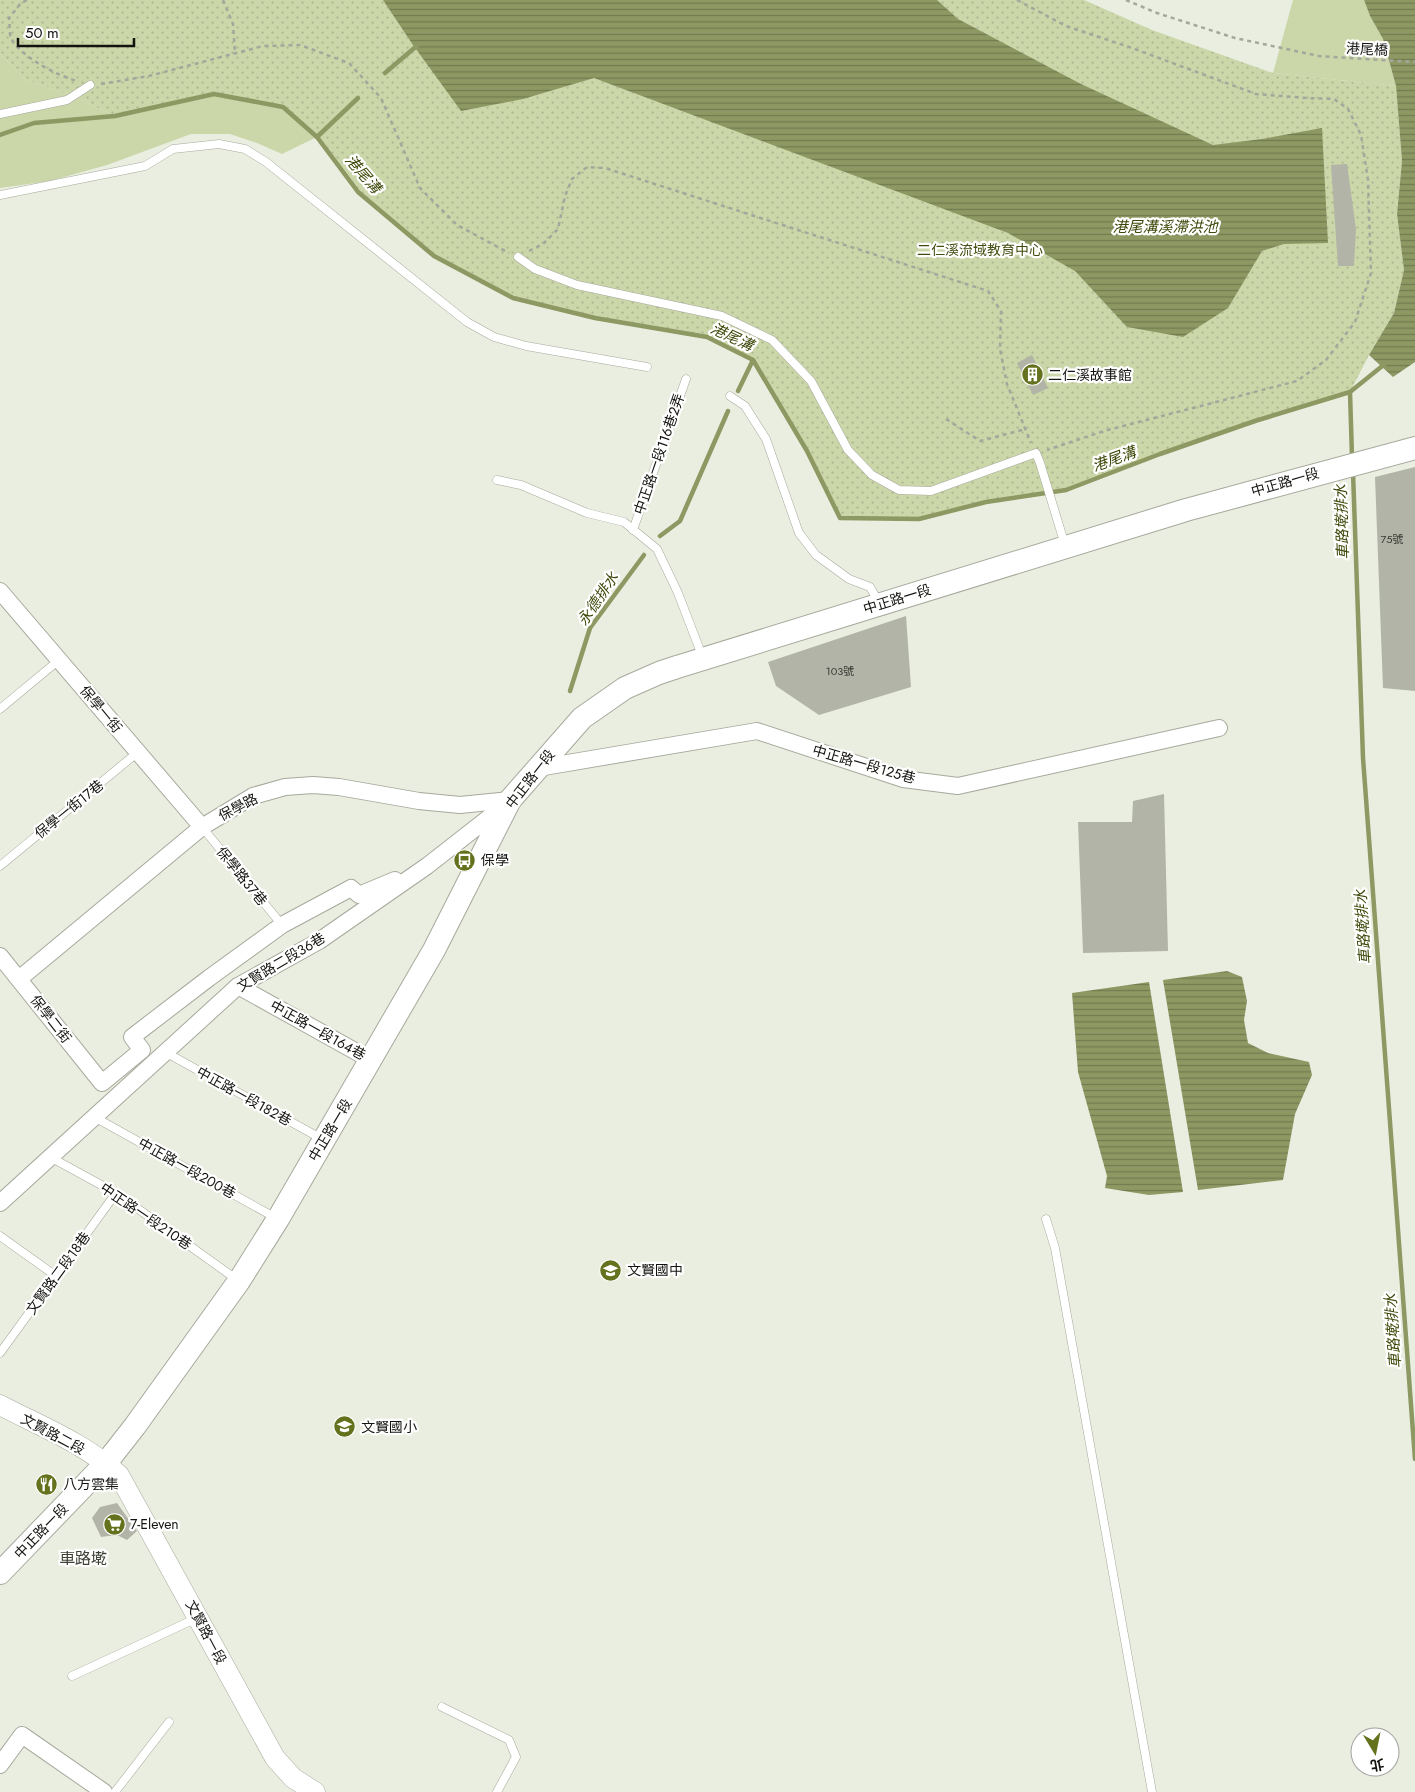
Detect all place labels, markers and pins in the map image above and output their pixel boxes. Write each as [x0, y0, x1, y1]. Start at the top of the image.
building icon: 二仁溪故事館 [1020, 363, 1044, 387]
place label: 二仁溪故事館 [1048, 365, 1132, 385]
bus stop icon: 保學 [453, 848, 477, 872]
place label: 保學 [481, 850, 509, 870]
school or university icon: 文賢國中 [599, 1258, 623, 1282]
place label: 文賢國中 [627, 1260, 683, 1280]
school or university icon: 文賢國小 [333, 1415, 357, 1439]
place label: 文賢國小 [361, 1417, 417, 1437]
restaurant icon: 八方雲集 [35, 1472, 59, 1496]
place label: 八方雲集 [63, 1474, 119, 1494]
supermarket icon: 7-Eleven [102, 1512, 126, 1536]
place label: 7-Eleven [130, 1514, 179, 1534]

